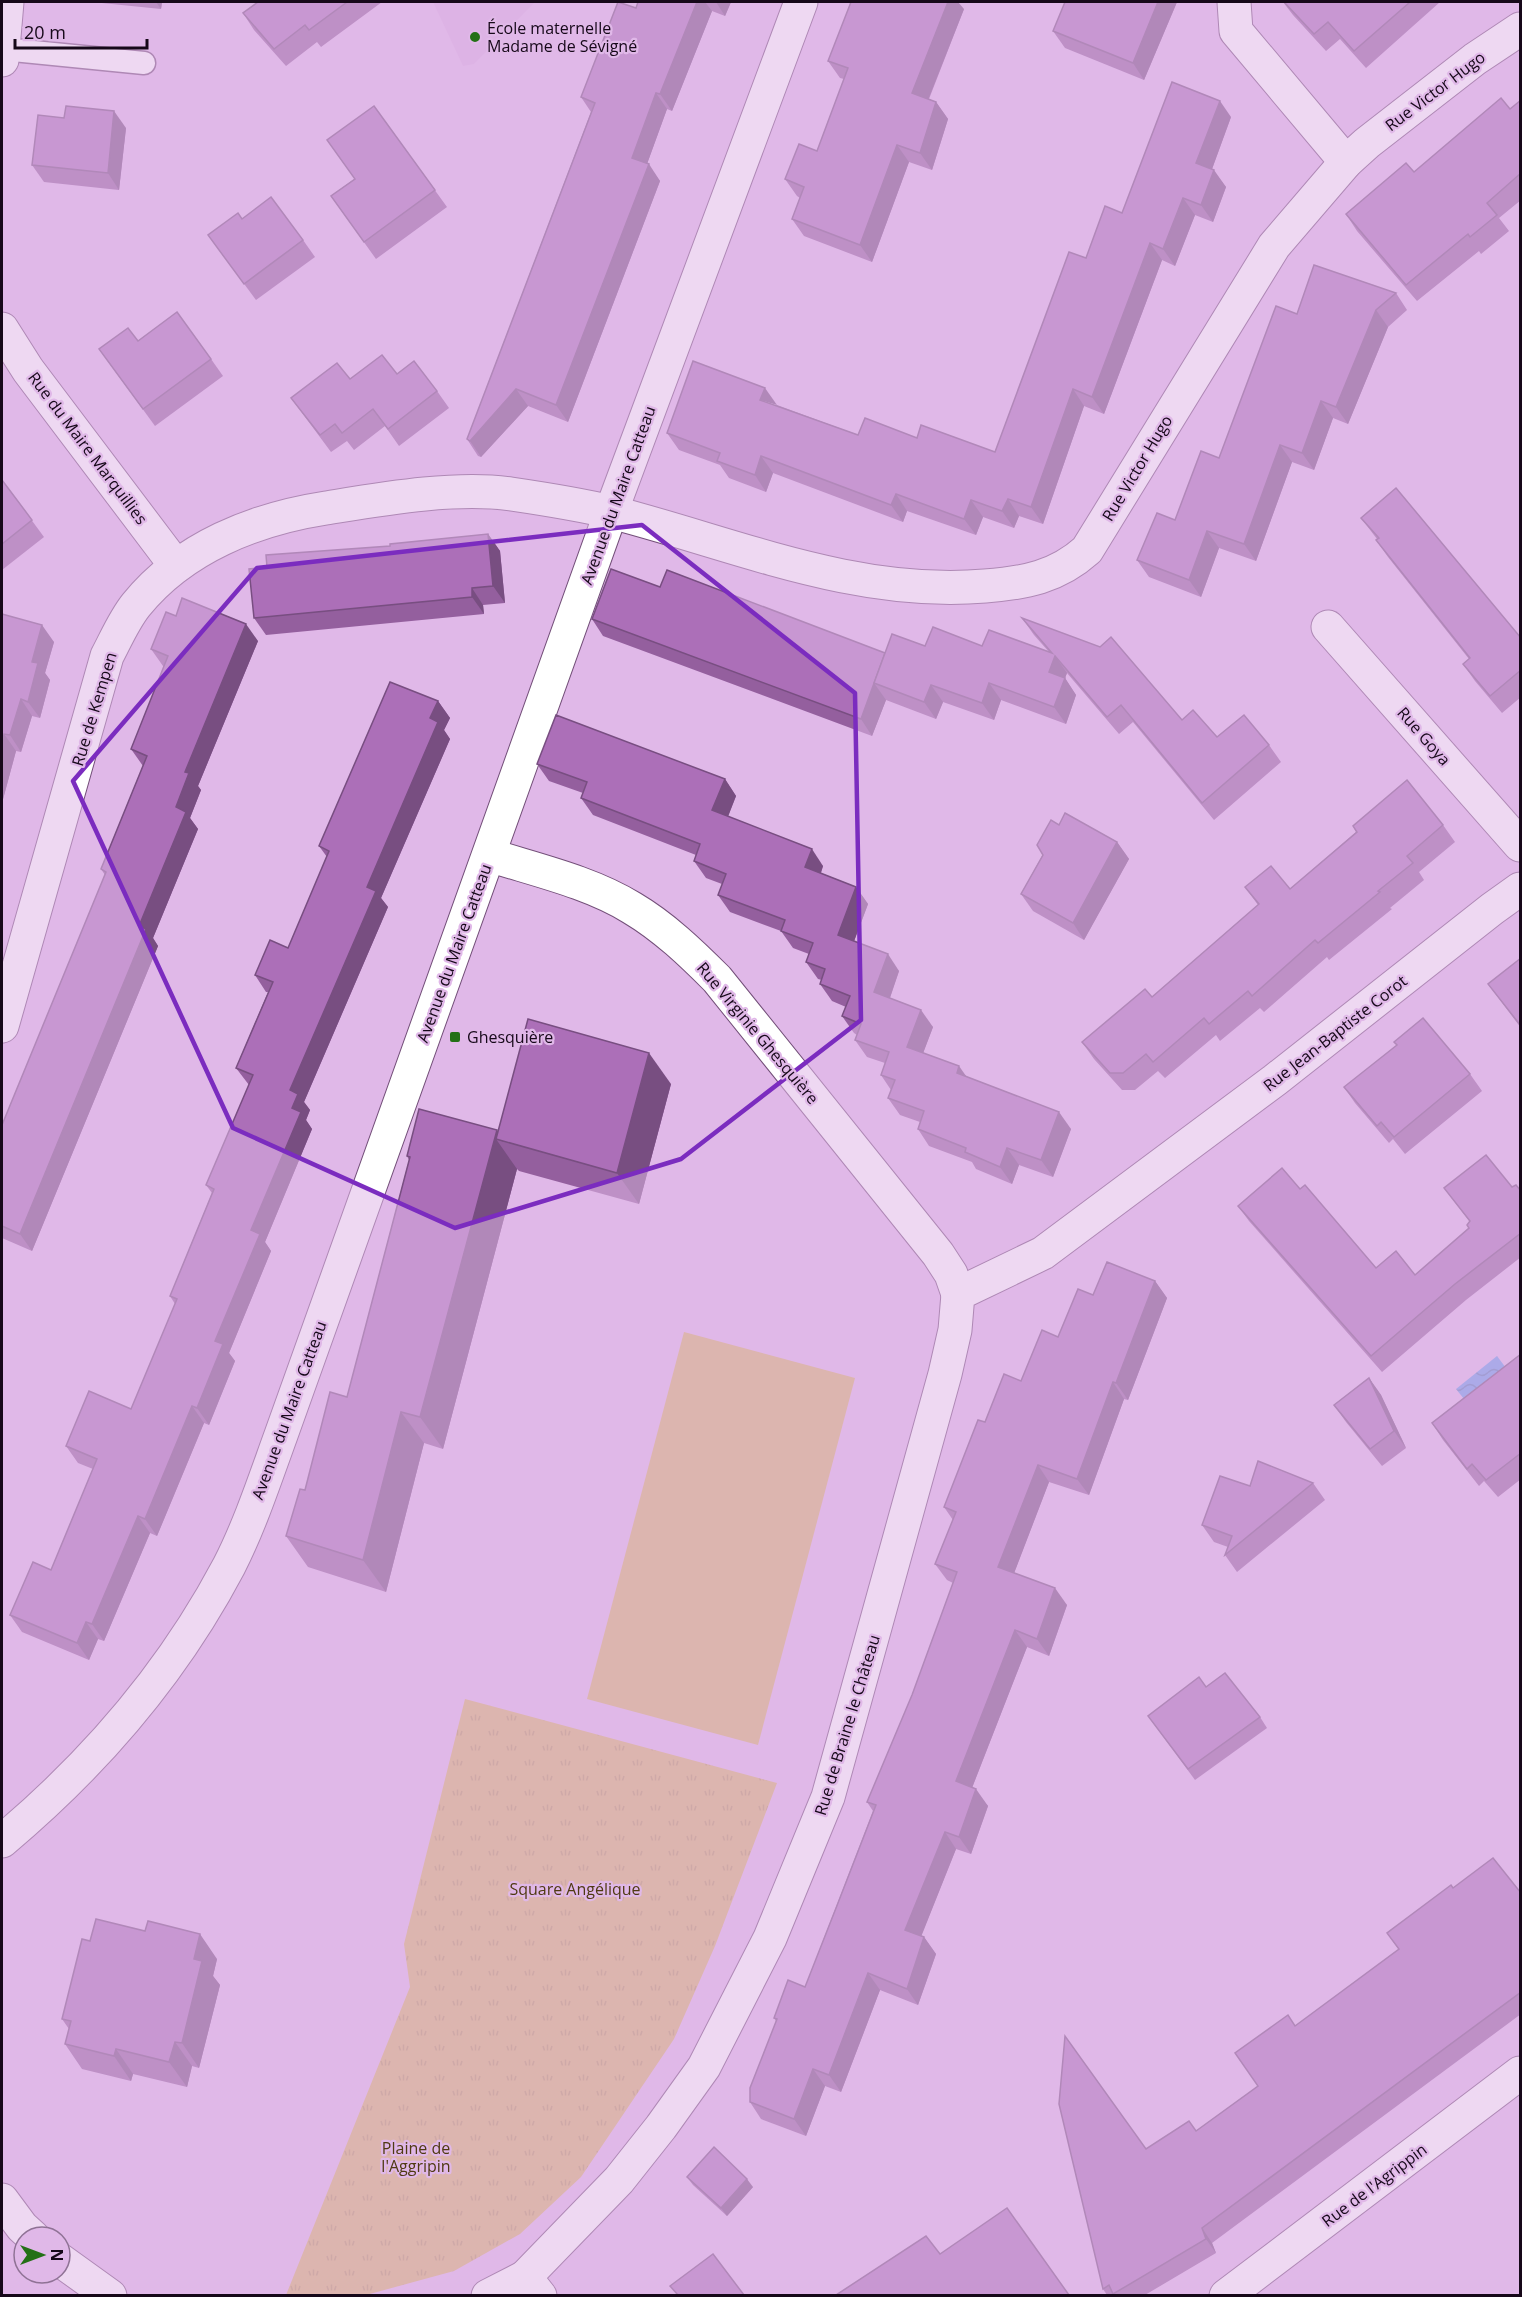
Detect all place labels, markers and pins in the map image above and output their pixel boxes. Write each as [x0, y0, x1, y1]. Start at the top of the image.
place label: École maternelle Madame de Sévigné [487, 17, 637, 57]
marker: École maternelle Madame de Sévigné [468, 30, 482, 44]
place label: Ghesquière [467, 1026, 553, 1048]
marker: Ghesquière [448, 1030, 462, 1044]

